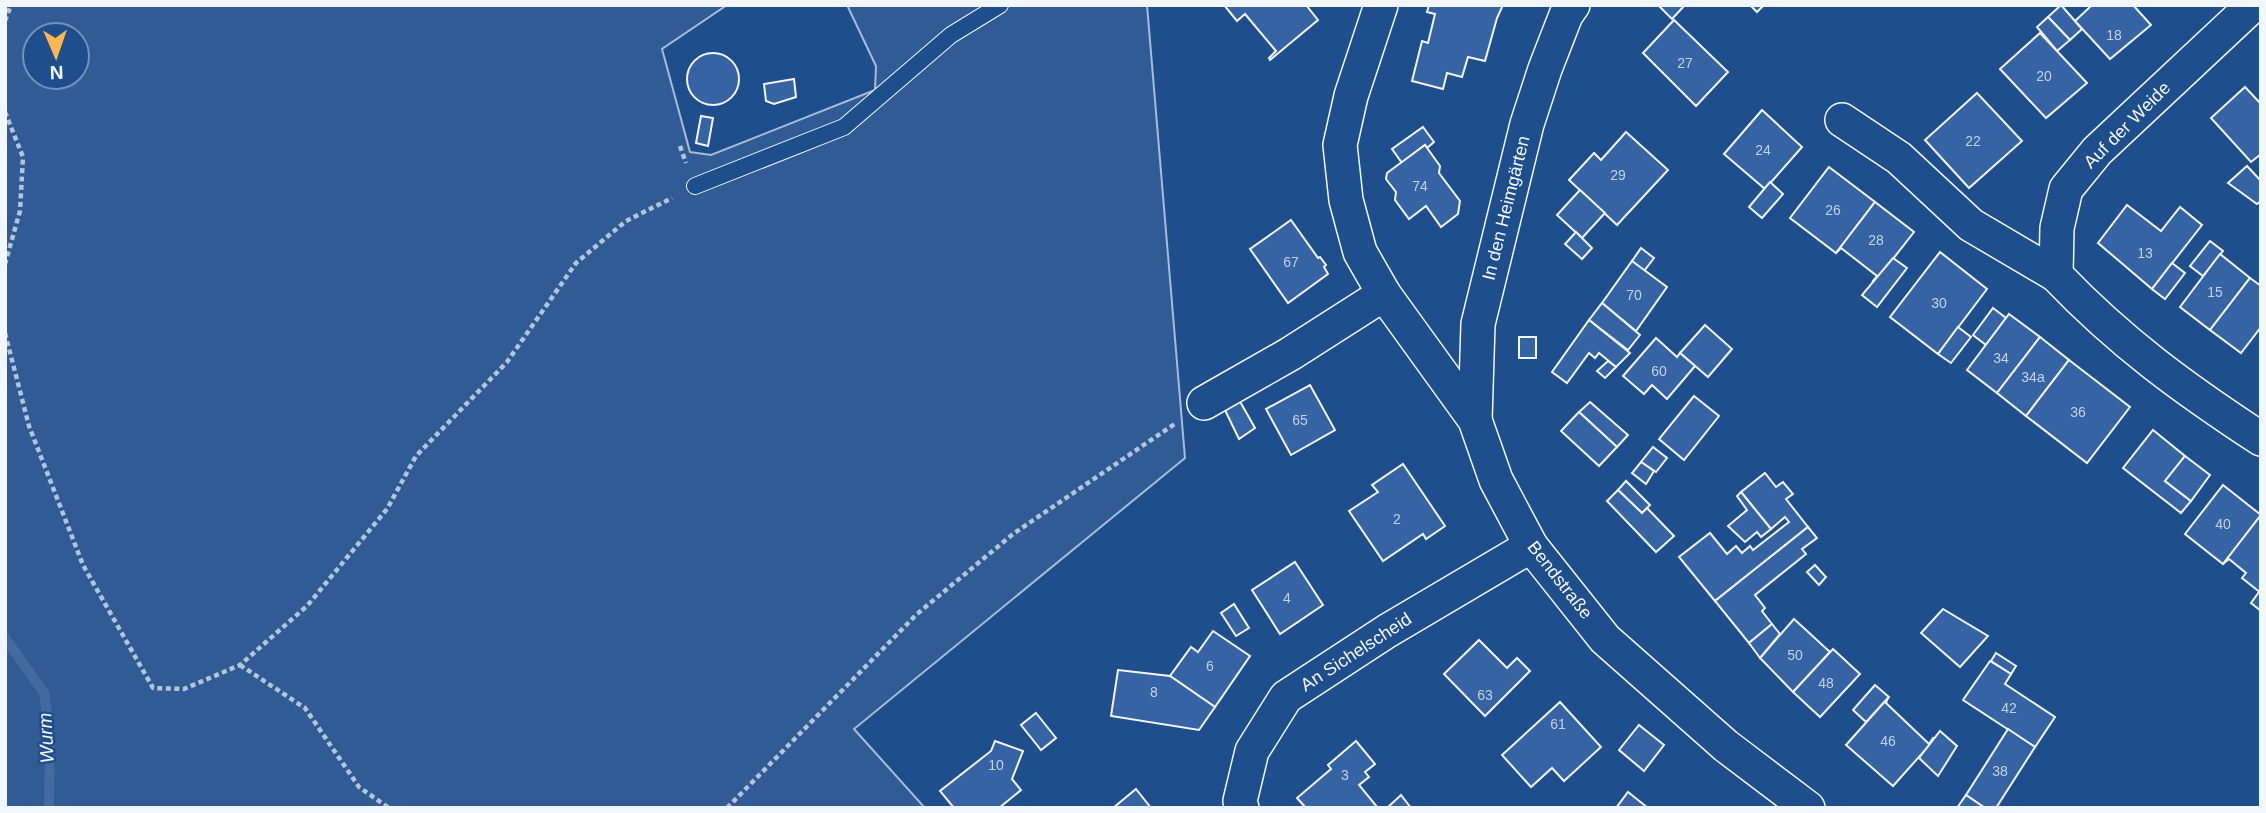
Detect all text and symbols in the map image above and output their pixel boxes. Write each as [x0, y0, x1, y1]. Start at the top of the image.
north arrow [21, 21, 91, 91]
house number: 18 [2106, 27, 2122, 43]
house number: 27 [1677, 55, 1693, 71]
text: N [49, 62, 64, 83]
house number: 20 [2036, 68, 2052, 84]
street label: Auf der Weide [2080, 78, 2174, 172]
house number: 22 [1965, 133, 1981, 149]
street label: In den Heimgärten [1478, 134, 1534, 282]
house number: 24 [1755, 142, 1771, 158]
house number: 29 [1610, 167, 1626, 183]
house number: 74 [1412, 178, 1428, 194]
house number: 26 [1825, 202, 1841, 218]
house number: 28 [1868, 232, 1884, 248]
house number: 13 [2137, 245, 2153, 261]
house number: 67 [1283, 254, 1299, 270]
house number: 15 [2207, 284, 2223, 300]
house number: 70 [1626, 287, 1642, 303]
house number: 30 [1931, 295, 1947, 311]
house number: 34 [1993, 350, 2009, 366]
house number: 60 [1651, 363, 1667, 379]
house number: 34a [2021, 369, 2045, 385]
house number: 36 [2070, 404, 2086, 420]
house number: 65 [1292, 412, 1308, 428]
house number: 2 [1393, 511, 1401, 527]
house number: 40 [2215, 516, 2231, 532]
street label: Bendstraße [1523, 537, 1597, 623]
house number: 4 [1283, 590, 1291, 606]
street label: An Sichelscheid [1297, 609, 1415, 695]
house number: 50 [1787, 647, 1803, 663]
house number: 6 [1206, 658, 1214, 674]
house number: 48 [1818, 675, 1834, 691]
house number: 8 [1150, 684, 1158, 700]
house number: 63 [1477, 687, 1493, 703]
house number: 42 [2001, 700, 2017, 716]
water label: Wurm [34, 712, 58, 764]
house number: 61 [1550, 716, 1566, 732]
house number: 46 [1880, 733, 1896, 749]
house number: 10 [988, 757, 1004, 773]
house number: 38 [1992, 763, 2008, 779]
house number: 3 [1341, 767, 1349, 783]

